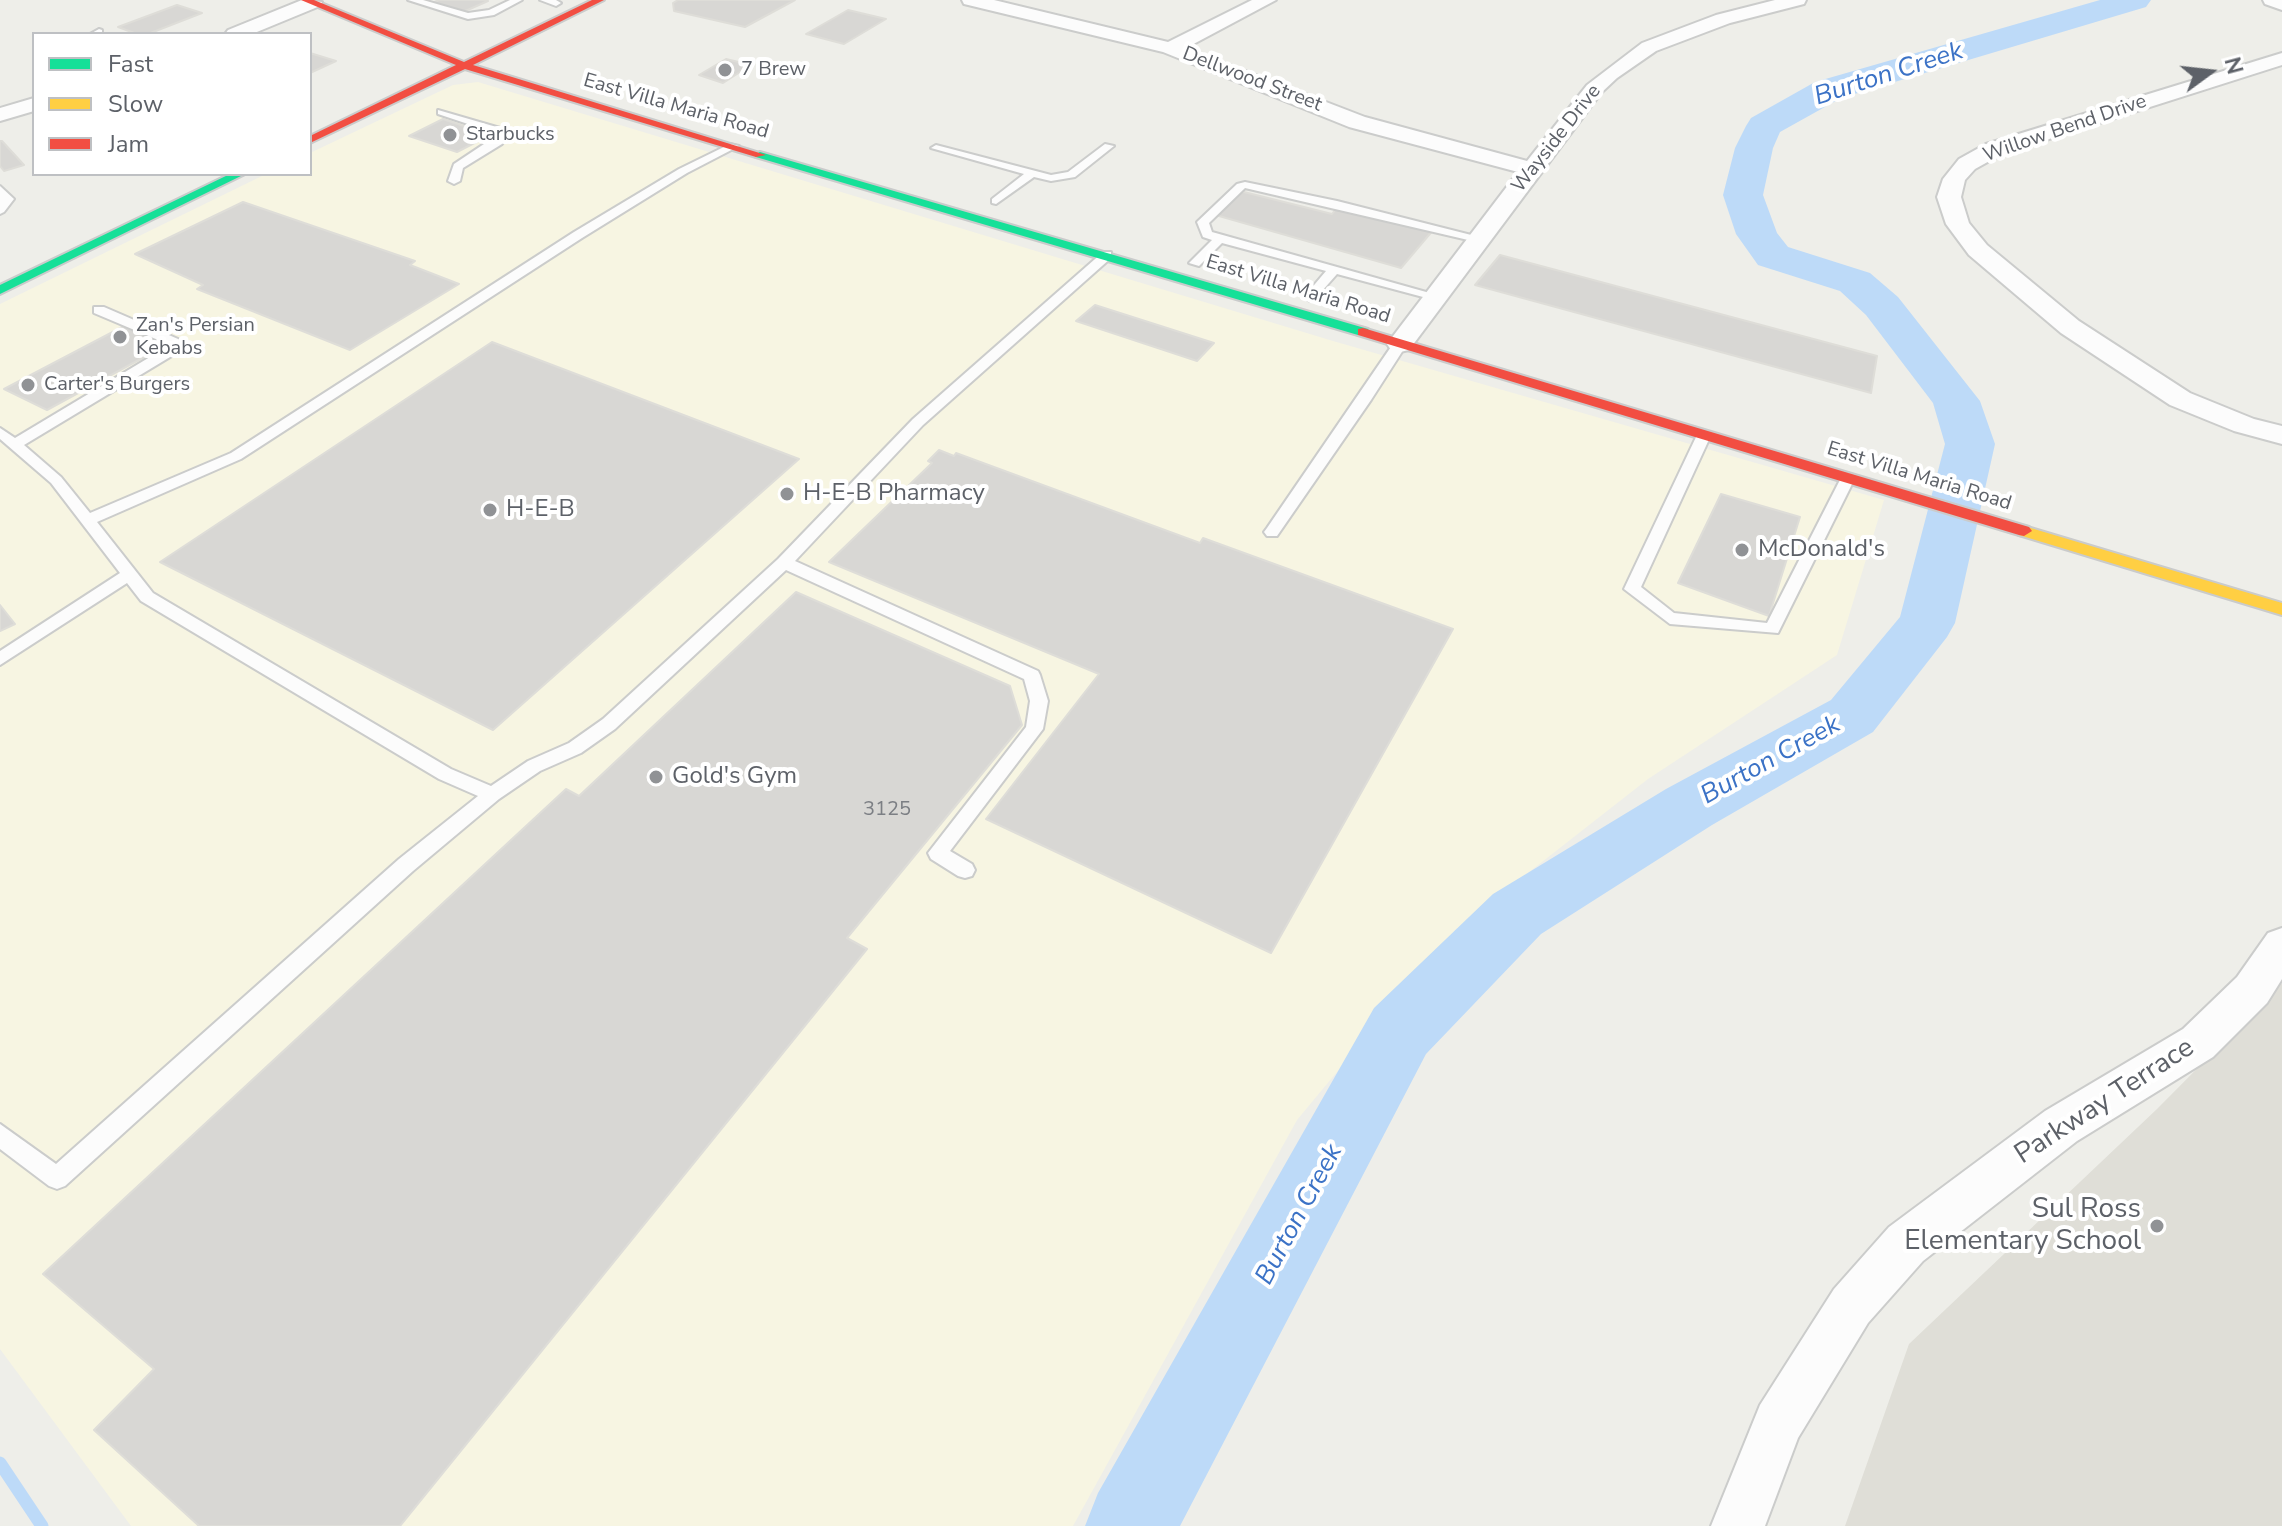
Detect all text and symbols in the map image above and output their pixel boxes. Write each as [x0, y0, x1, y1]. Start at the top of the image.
legend [32, 32, 312, 176]
north arrow [2170, 32, 2250, 112]
water label: Burton Creek [1811, 36, 1967, 114]
street label: Dellwood Street [1179, 42, 1325, 118]
text: Fast [108, 48, 153, 80]
text: N [2217, 54, 2250, 78]
place label: 7 Brew [741, 58, 806, 82]
marker: 7 Brew [716, 61, 734, 79]
street label: East Villa Maria Road [581, 69, 771, 145]
street label: Wayside Drive [1507, 80, 1607, 198]
text: Slow [108, 88, 163, 120]
street label: Willow Bend Drive [1980, 90, 2150, 168]
place label: Starbucks [466, 123, 555, 147]
marker: Starbucks [441, 126, 459, 144]
text: Jam [108, 128, 149, 160]
street label: East Villa Maria Road [1203, 251, 1393, 329]
place label: Zan's Persian Kebabs [136, 314, 255, 361]
marker: Zan's Persian Kebabs [111, 328, 129, 346]
place label: Carter's Burgers [44, 373, 190, 397]
marker: Carter's Burgers [19, 376, 37, 394]
street label: East Villa Maria Road [1824, 438, 2014, 516]
place label: H-E-B Pharmacy [803, 480, 985, 508]
marker: H-E-B Pharmacy [778, 485, 796, 503]
place label: H-E-B [506, 496, 575, 524]
marker: H-E-B [481, 501, 499, 519]
place label: McDonald's [1758, 536, 1885, 564]
marker: McDonald's [1733, 541, 1751, 559]
water label: Burton Creek [1696, 710, 1846, 812]
place label: Gold's Gym [672, 763, 797, 791]
marker: Gold's Gym [647, 768, 665, 786]
house number: 3125 [863, 798, 911, 822]
street label: Parkway Terrace [2009, 1032, 2201, 1172]
water label: Burton Creek [1250, 1140, 1350, 1290]
place label: Sul Ross Elementary School [1904, 1193, 2141, 1259]
marker: Sul Ross Elementary School [2148, 1217, 2166, 1235]

